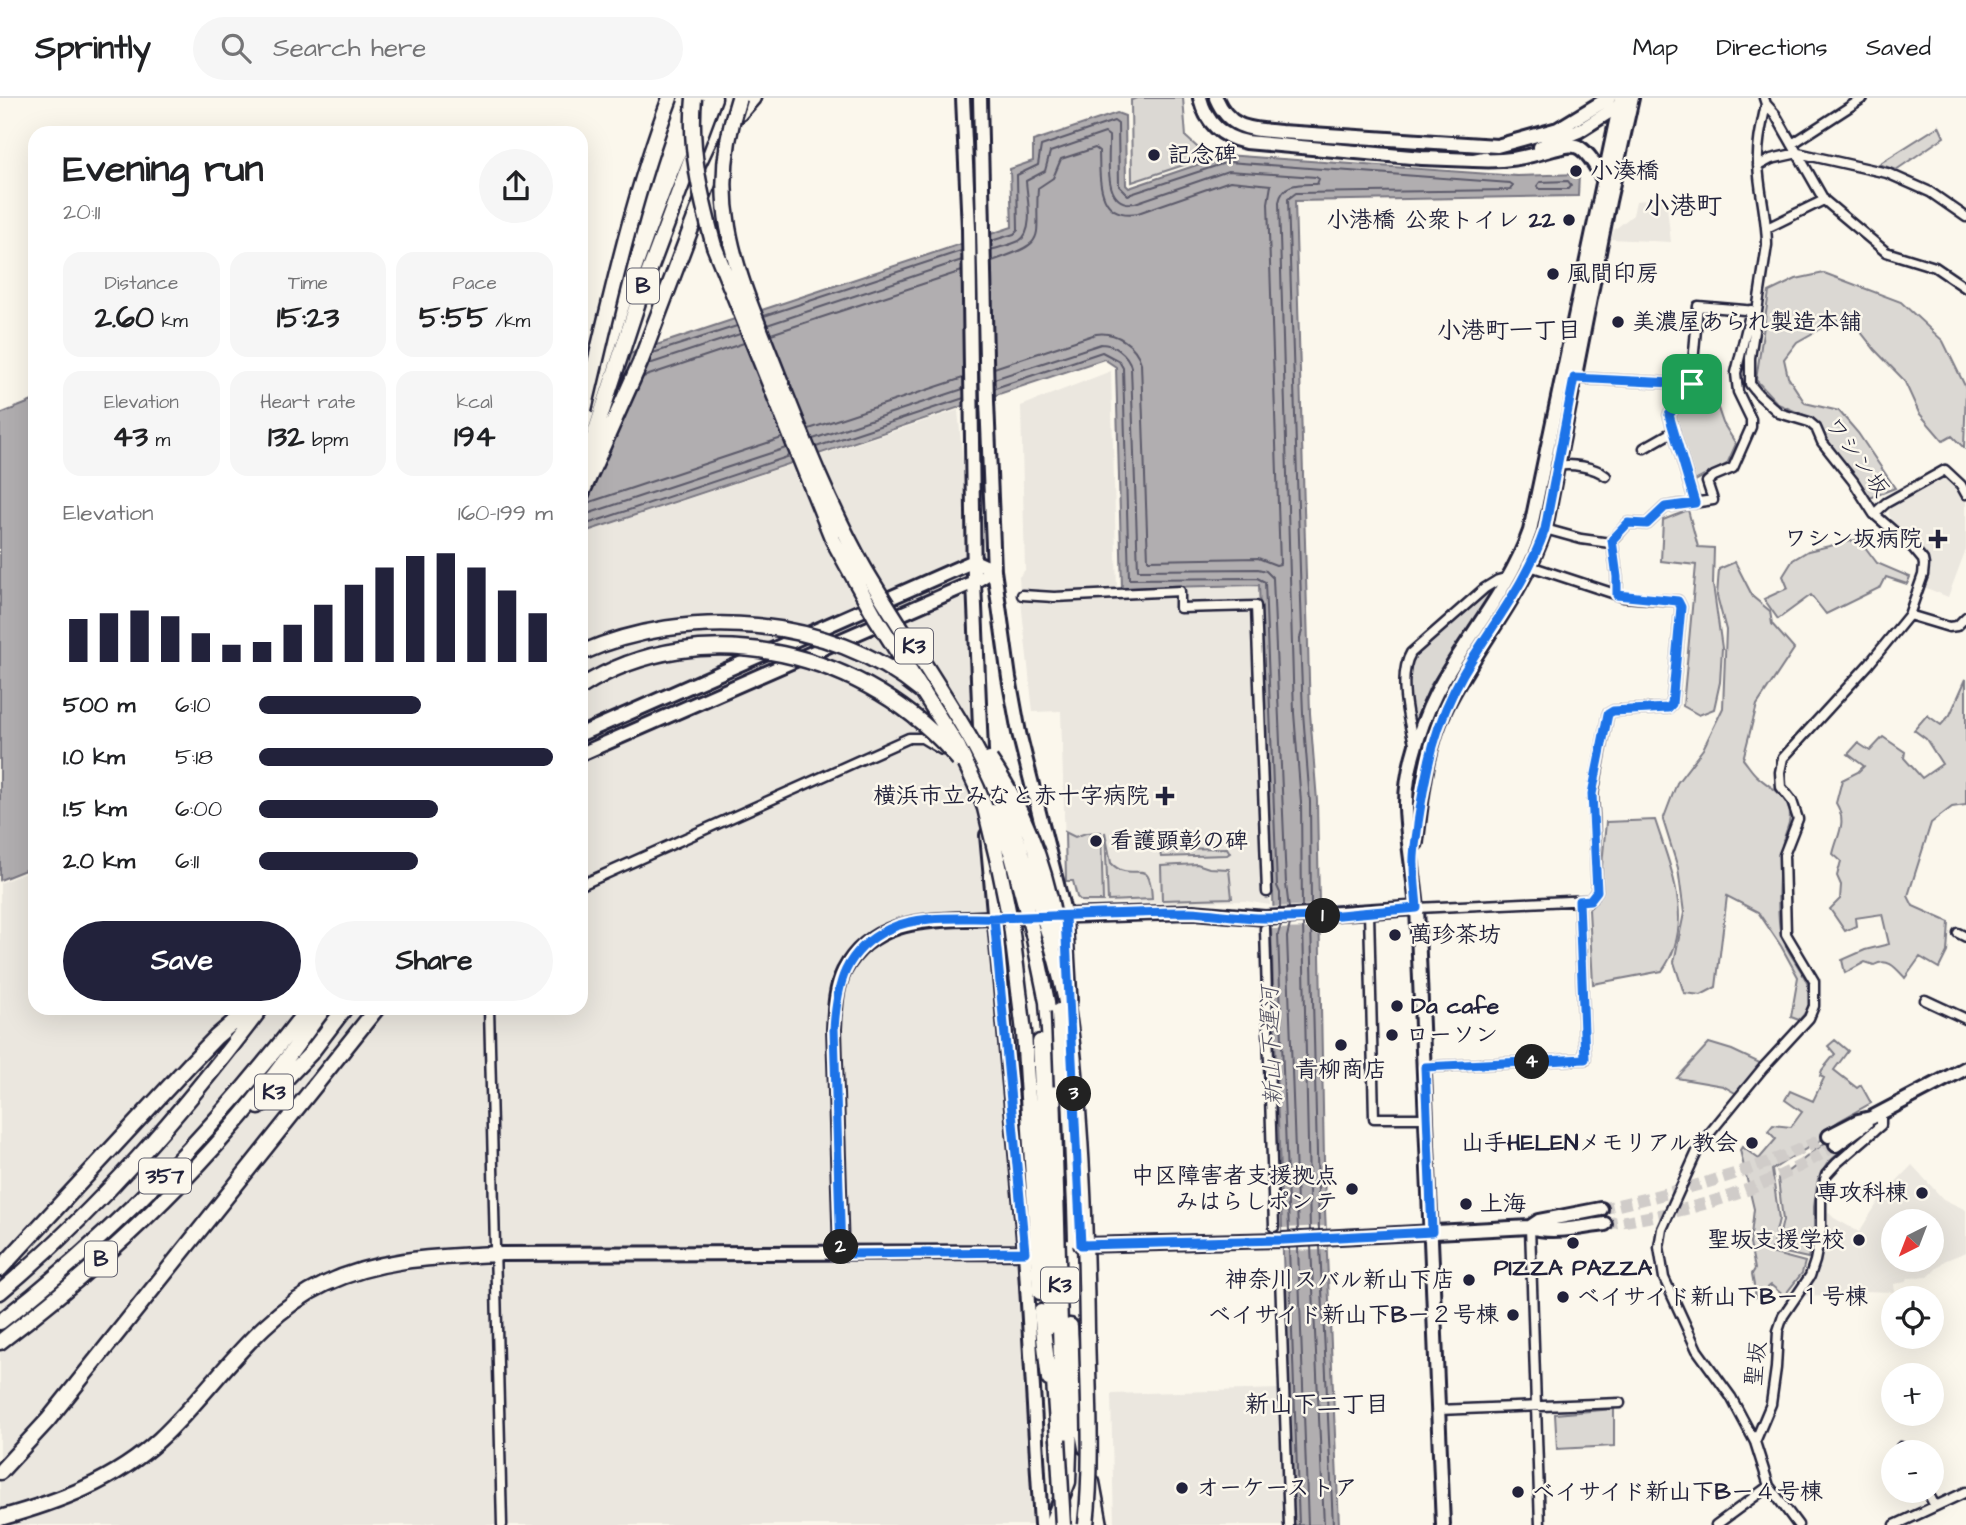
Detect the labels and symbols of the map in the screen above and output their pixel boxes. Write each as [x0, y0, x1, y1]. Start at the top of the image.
place label: 記念碑 [1168, 139, 1237, 171]
marker: 記念碑 [1146, 147, 1162, 163]
place label: 小湊橋 [1590, 155, 1659, 187]
marker: 小湊橋 [1568, 163, 1584, 179]
district label: 小港町 [1644, 188, 1722, 224]
place label: 小港橋 公衆トイレ 22 [1326, 204, 1556, 236]
marker: 小港橋 公衆トイレ 22 [1561, 212, 1577, 228]
place label: 風間印房 [1567, 258, 1659, 290]
marker: 風間印房 [1545, 266, 1561, 282]
road number: B [627, 268, 659, 304]
place label: 美濃屋あられ製造本舗 [1632, 306, 1862, 338]
district label: 小港町一丁目 [1437, 314, 1581, 348]
marker: 美濃屋あられ製造本舗 [1610, 314, 1626, 330]
pin [1662, 354, 1722, 414]
street label: ワシン坂 [1817, 410, 1897, 504]
place label: ワシン坂病院 [1784, 523, 1922, 555]
marker: ワシン坂病院 [1928, 529, 1948, 549]
road number: K3 [895, 628, 933, 664]
place label: 横浜市立みなと赤十字病院 [873, 780, 1149, 812]
marker: 横浜市立みなと赤十字病院 [1155, 786, 1175, 806]
place label: 看護顕彰の碑 [1110, 825, 1248, 857]
marker: 看護顕彰の碑 [1088, 833, 1104, 849]
pin: 1 [1306, 898, 1340, 934]
place label: 萬珍茶坊 [1409, 919, 1501, 951]
marker: 萬珍茶坊 [1387, 927, 1403, 943]
water label: 新山下運河 [1253, 982, 1291, 1107]
place label: Da cafe [1411, 990, 1500, 1022]
marker: Da cafe [1389, 998, 1405, 1014]
place label: ローソン [1406, 1019, 1498, 1051]
marker: ローソン [1384, 1027, 1400, 1043]
marker: 青柳商店 [1333, 1037, 1349, 1053]
pin: 4 [1514, 1044, 1550, 1080]
place label: 青柳商店 [1295, 1054, 1387, 1086]
road number: K3 [255, 1074, 293, 1110]
pin: 3 [1056, 1076, 1092, 1112]
place label: 山手HELENメモリアル教会 [1461, 1127, 1738, 1159]
marker: 山手HELENメモリアル教会 [1744, 1135, 1760, 1151]
road number: 357 [139, 1158, 191, 1194]
place label: 中区障害者支援拠点 みはらしポンテ [1131, 1160, 1338, 1218]
place label: 専攻科棟 [1816, 1177, 1908, 1209]
marker: 中区障害者支援拠点 みはらしポンテ [1344, 1181, 1360, 1197]
marker: 専攻科棟 [1914, 1185, 1930, 1201]
place label: 上海 [1480, 1188, 1526, 1220]
marker: 上海 [1458, 1196, 1474, 1212]
north arrow [1881, 1209, 1944, 1272]
place label: 聖坂支援学校 [1707, 1224, 1845, 1256]
pin: 2 [824, 1230, 858, 1264]
marker: 聖坂支援学校 [1851, 1232, 1867, 1248]
marker: PIZZA PAZZA [1565, 1235, 1581, 1251]
road number: B [85, 1242, 117, 1276]
place label: PIZZA PAZZA [1494, 1252, 1652, 1284]
place label: 神奈川スバル新山下店 [1225, 1264, 1455, 1296]
road number: K3 [1041, 1268, 1079, 1302]
marker: 神奈川スバル新山下店 [1461, 1272, 1477, 1288]
place label: ベイサイド新山下Bー１号棟 [1577, 1281, 1868, 1313]
marker: ベイサイド新山下Bー１号棟 [1555, 1289, 1571, 1305]
place label: ベイサイド新山下Bー２号棟 [1208, 1299, 1499, 1331]
marker: ベイサイド新山下Bー２号棟 [1505, 1307, 1521, 1323]
street label: 聖坂 [1738, 1339, 1774, 1389]
district label: 新山下二丁目 [1245, 1388, 1389, 1422]
place label: オーケーストア [1196, 1472, 1357, 1504]
place label: ベイサイド新山下Bー４号棟 [1532, 1476, 1823, 1508]
marker: オーケーストア [1174, 1480, 1190, 1496]
marker: ベイサイド新山下Bー４号棟 [1510, 1484, 1526, 1500]

